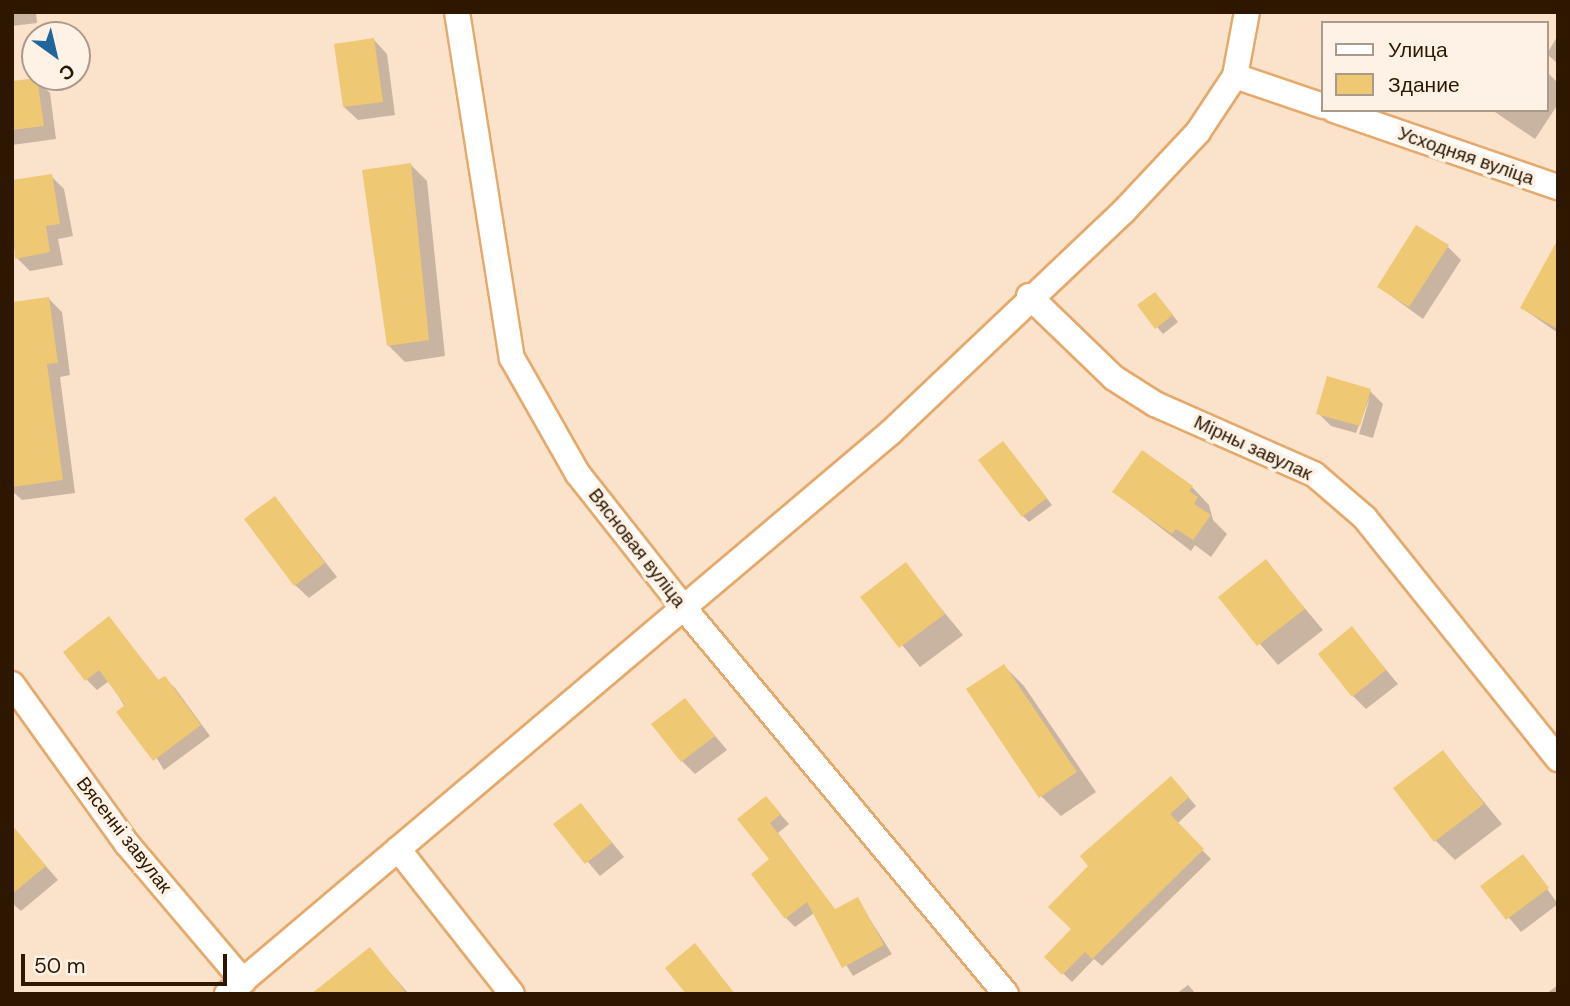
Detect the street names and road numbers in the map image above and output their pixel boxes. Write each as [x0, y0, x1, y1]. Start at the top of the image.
street label: Усходняя вуліца [1395, 122, 1537, 190]
street label: Мірны завулак [1190, 411, 1316, 485]
street label: Вясновая вуліца [584, 484, 690, 612]
street label: Вясенні завулак [72, 772, 176, 898]

